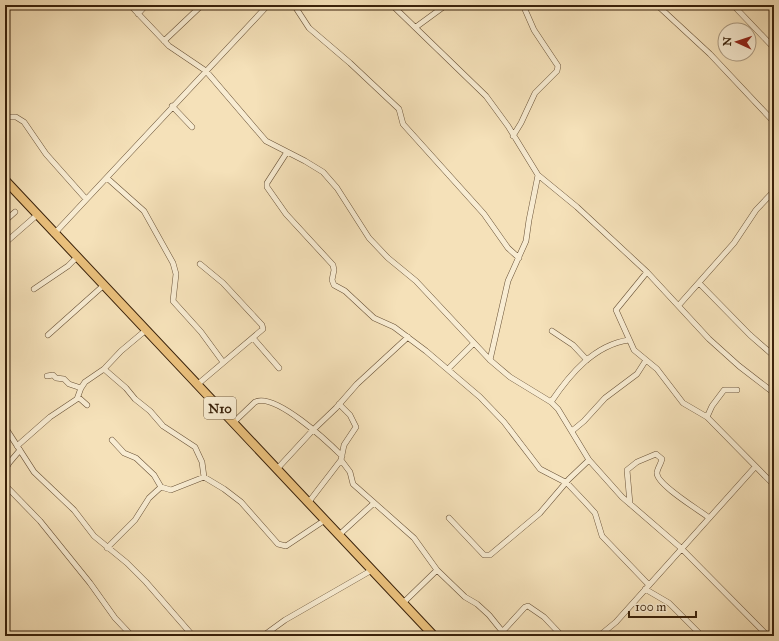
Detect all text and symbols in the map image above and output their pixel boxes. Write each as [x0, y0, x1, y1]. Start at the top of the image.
north arrow [717, 22, 757, 62]
text: N [721, 36, 734, 47]
road number: N10 [204, 397, 236, 419]
scale bar [629, 593, 696, 619]
text: 100 m [635, 600, 666, 614]

